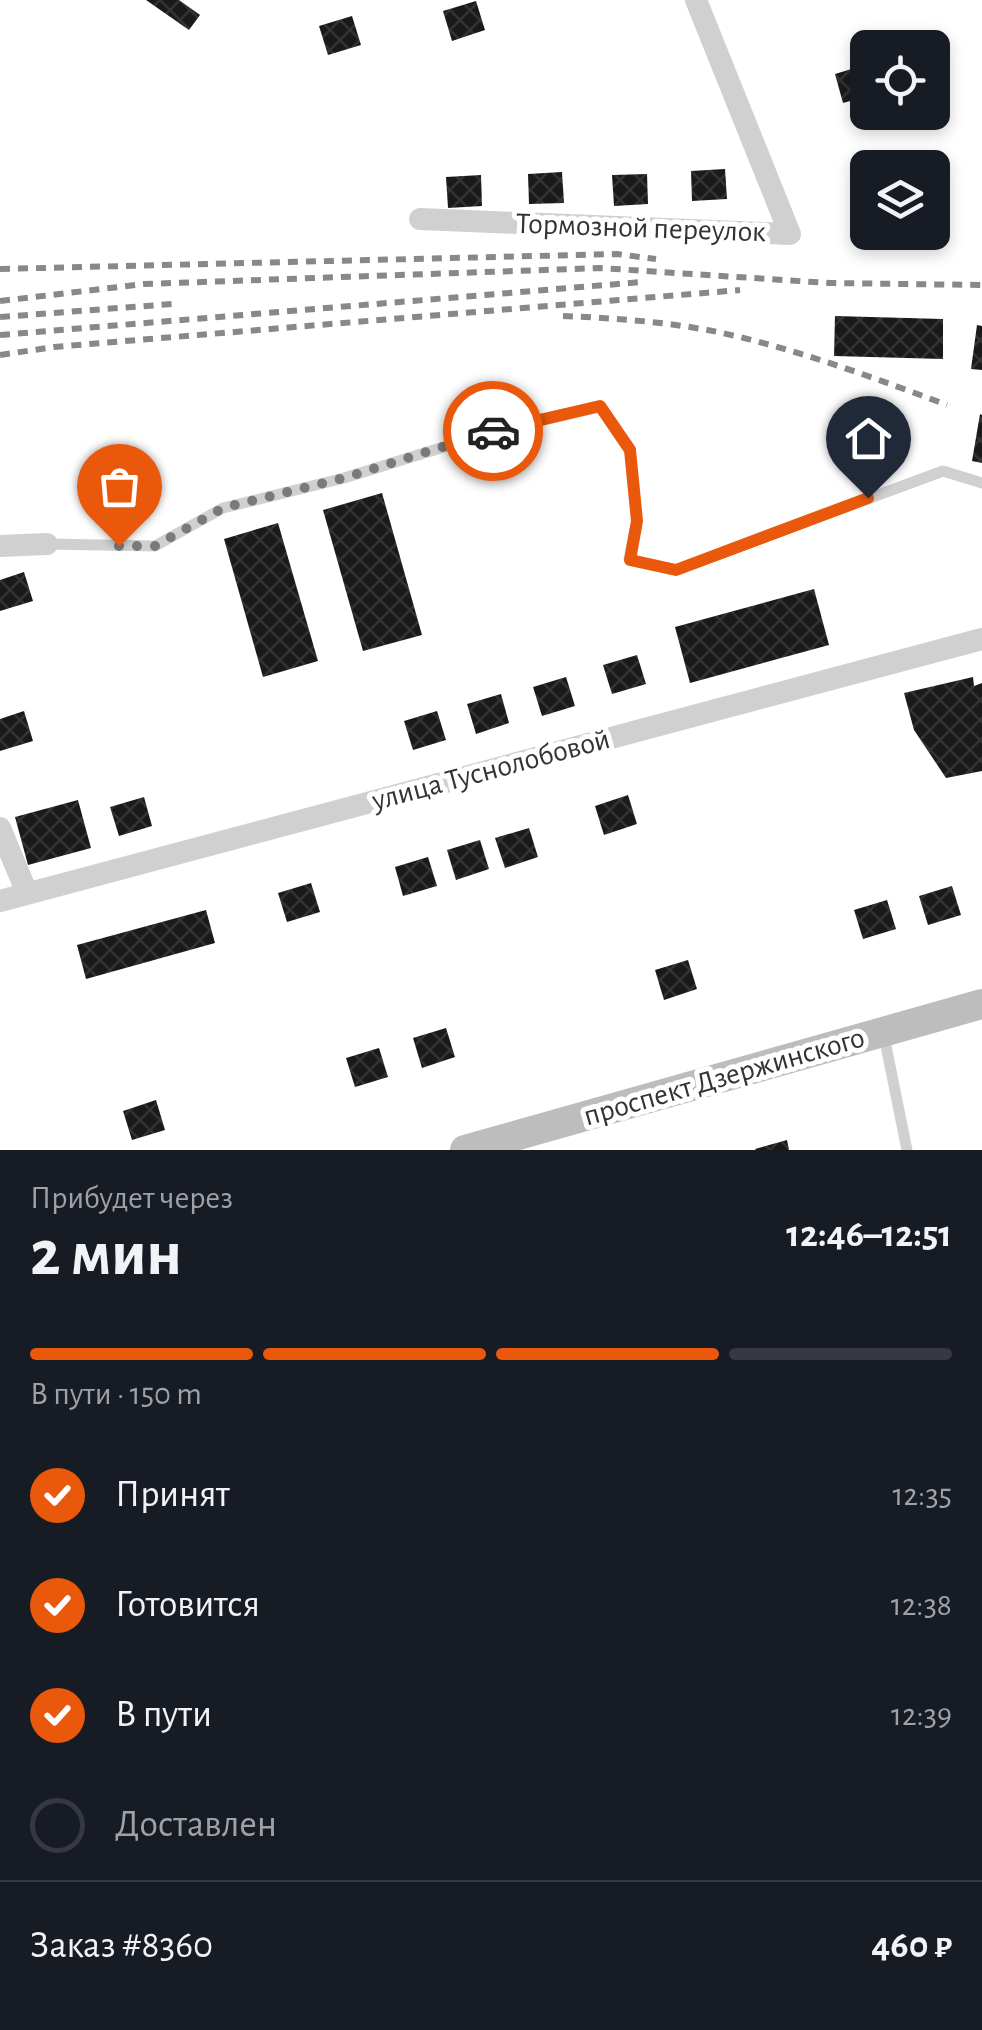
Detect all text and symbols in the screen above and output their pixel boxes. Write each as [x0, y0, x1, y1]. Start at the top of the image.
map controls [850, 30, 950, 250]
button: locate [850, 30, 950, 130]
button: layers [850, 150, 950, 250]
street label: Тормозной переулок [516, 209, 767, 247]
courier [443, 381, 543, 481]
pin [826, 396, 911, 499]
icon: car [466, 404, 521, 459]
icon: home [841, 411, 896, 466]
pin [77, 444, 162, 547]
icon: bag [92, 459, 147, 514]
street label: улица Туснолобовой [368, 724, 613, 816]
street label: проспект Дзержинского [580, 1023, 868, 1131]
text: Прибудет через [30, 1182, 233, 1214]
text: 12:46–12:51 [786, 1216, 952, 1254]
text: 2 мин [30, 1222, 182, 1287]
text: В пути · 150 m [30, 1378, 202, 1410]
icon: check [30, 1468, 85, 1523]
text: Принят [115, 1476, 230, 1514]
text: 12:35 [893, 1479, 952, 1511]
icon: check [30, 1578, 85, 1633]
text: Готовится [115, 1586, 260, 1624]
text: 12:38 [891, 1589, 952, 1621]
icon: check [30, 1688, 85, 1743]
text: В пути [115, 1696, 212, 1734]
text: 12:39 [891, 1699, 952, 1731]
text: Доставлен [115, 1806, 277, 1844]
text: Заказ #8360 [30, 1927, 213, 1965]
text: 460 ₽ [871, 1927, 952, 1965]

